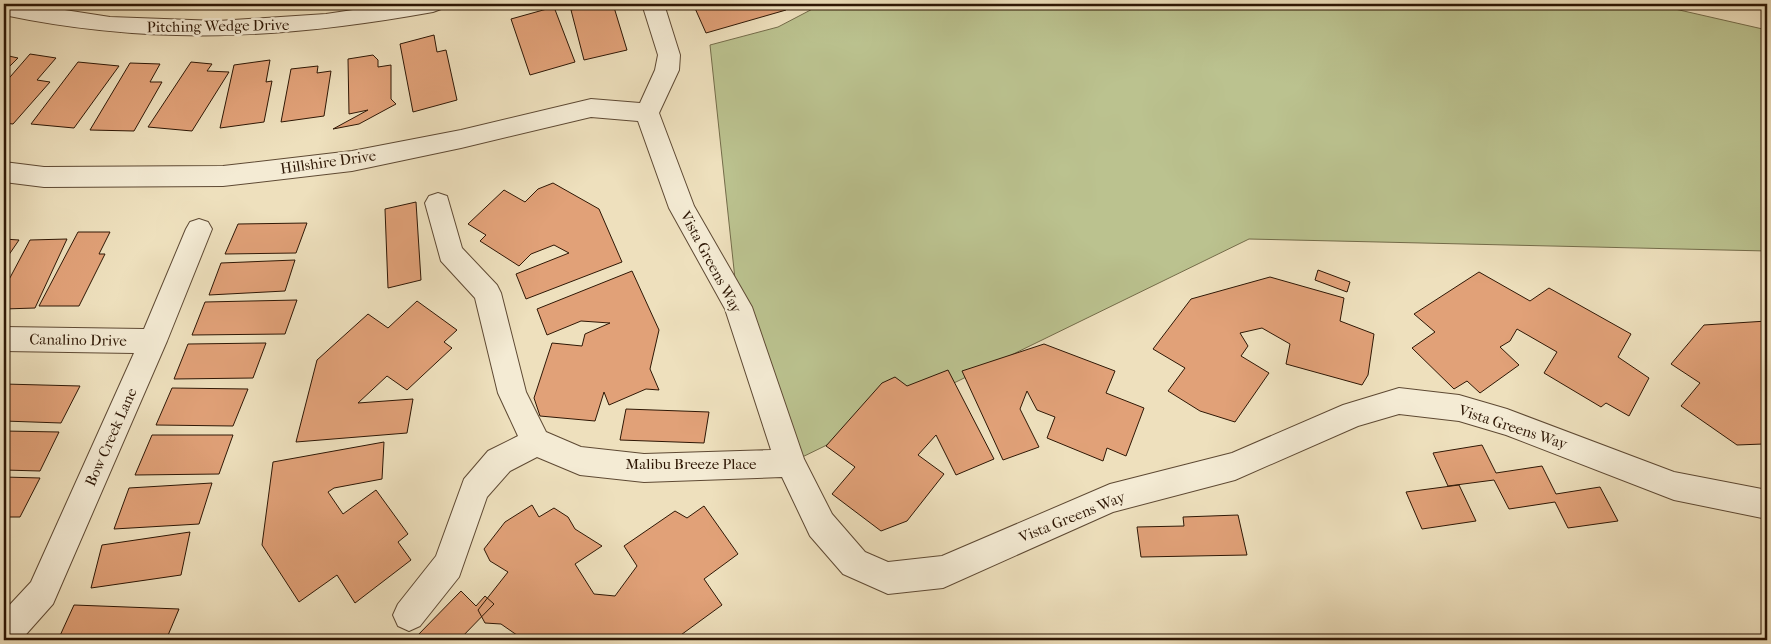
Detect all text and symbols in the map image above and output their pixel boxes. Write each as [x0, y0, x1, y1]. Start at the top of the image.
street label: Pitching Wedge Drive [147, 16, 290, 36]
street label: Hillshire Drive [279, 146, 378, 178]
street label: Vista Greens Way [676, 207, 746, 317]
street label: Canalino Drive [29, 330, 127, 350]
street label: Bow Creek Lane [81, 385, 141, 489]
street label: Vista Greens Way [1456, 401, 1570, 453]
street label: Malibu Breeze Place [626, 455, 757, 473]
street label: Vista Greens Way [1015, 487, 1129, 547]

